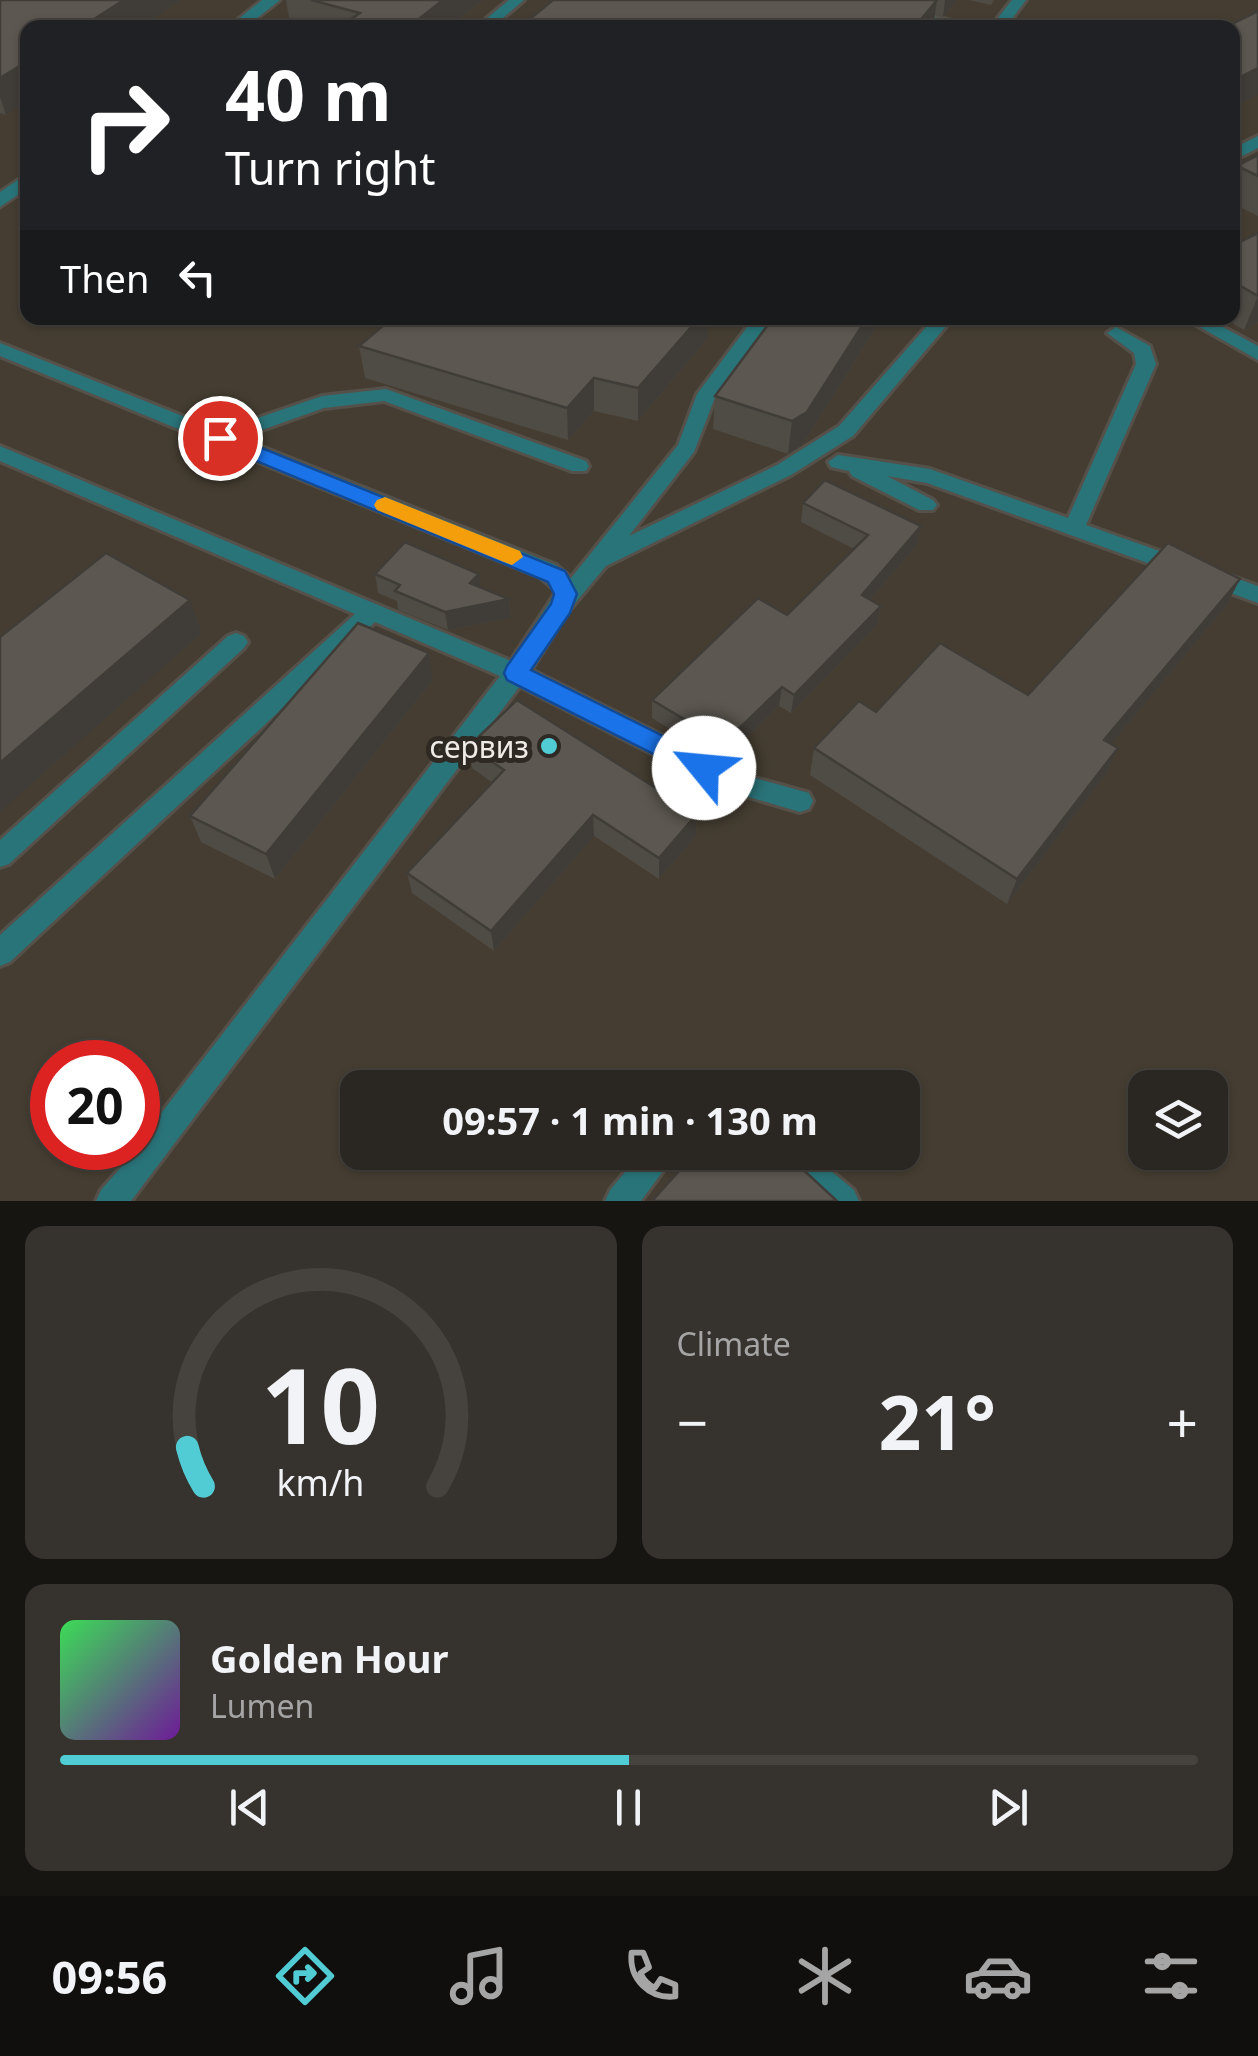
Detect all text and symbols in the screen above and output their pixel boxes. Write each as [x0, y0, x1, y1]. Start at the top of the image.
text: 40 m [225, 46, 392, 142]
icon: right [60, 60, 190, 190]
text: Turn right [225, 137, 436, 198]
icon: left [170, 250, 225, 305]
text: Then [60, 252, 150, 304]
pin [178, 396, 263, 481]
icon: arrive [193, 411, 248, 466]
position arrow [652, 716, 756, 820]
place label: сервиз [430, 726, 529, 767]
marker: сервиз [538, 735, 560, 757]
speed limit sign: 20 [30, 1040, 160, 1170]
map controls [1128, 1070, 1228, 1170]
button: layers [1128, 1070, 1228, 1170]
text: 09:57 · 1 min · 130 m [442, 1094, 818, 1146]
text: Climate [677, 1322, 791, 1365]
text: 10 [261, 1333, 380, 1474]
text: 21° [878, 1370, 996, 1472]
text: − [677, 1384, 708, 1459]
text: + [1167, 1384, 1198, 1459]
text: km/h [277, 1458, 365, 1506]
text: Golden Hour [210, 1632, 448, 1684]
text: Lumen [210, 1684, 314, 1727]
icon: previous [222, 1780, 277, 1835]
icon: pause [601, 1780, 656, 1835]
icon: next [981, 1780, 1036, 1835]
icon: directions [270, 1941, 340, 2011]
icon: music [444, 1941, 514, 2011]
icon: phone [617, 1941, 687, 2011]
icon: climate [790, 1941, 860, 2011]
icon: car [963, 1941, 1033, 2011]
icon: filters [1136, 1941, 1206, 2011]
text: 09:56 [52, 1946, 167, 2007]

